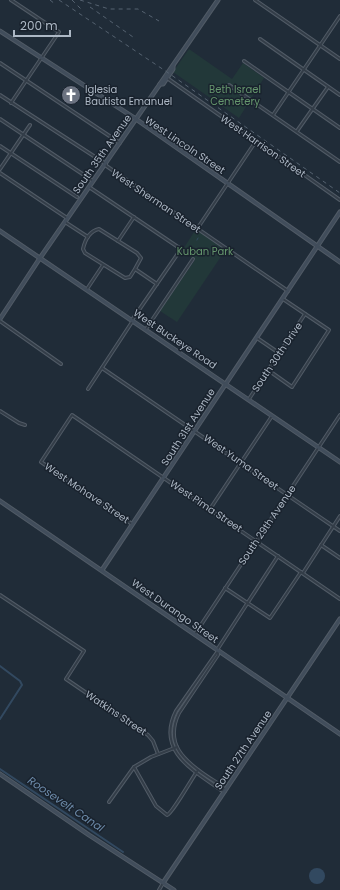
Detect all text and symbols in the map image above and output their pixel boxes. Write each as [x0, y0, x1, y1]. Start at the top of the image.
scale bar [14, 12, 70, 38]
text: 200 m [20, 17, 58, 34]
place label: Iglesia Bautista Emanuel [85, 82, 172, 109]
park label: Beth Israel Cemetery [209, 82, 261, 109]
church icon: Iglesia Bautista Emanuel [60, 84, 82, 106]
street label: South 35th Avenue [69, 111, 135, 197]
street label: West Harrison Street [217, 111, 309, 181]
street label: West Lincoln Street [142, 113, 228, 178]
street label: West Sherman Street [108, 165, 204, 237]
park label: Kuban Park [177, 244, 234, 259]
street label: West Buckeye Road [130, 305, 220, 373]
street label: South 30th Drive [248, 319, 306, 395]
street label: South 31st Avenue [157, 385, 219, 469]
street label: West Yuma Street [200, 430, 282, 494]
street label: West Mohave Street [42, 459, 133, 527]
street label: West Pima Street [167, 476, 246, 536]
street label: South 29th Avenue [235, 482, 299, 568]
street label: West Durango Street [129, 575, 222, 647]
street label: Watkins Street [82, 687, 150, 739]
street label: South 27th Avenue [211, 707, 275, 793]
water label: Roosevelt Canal [24, 772, 108, 836]

